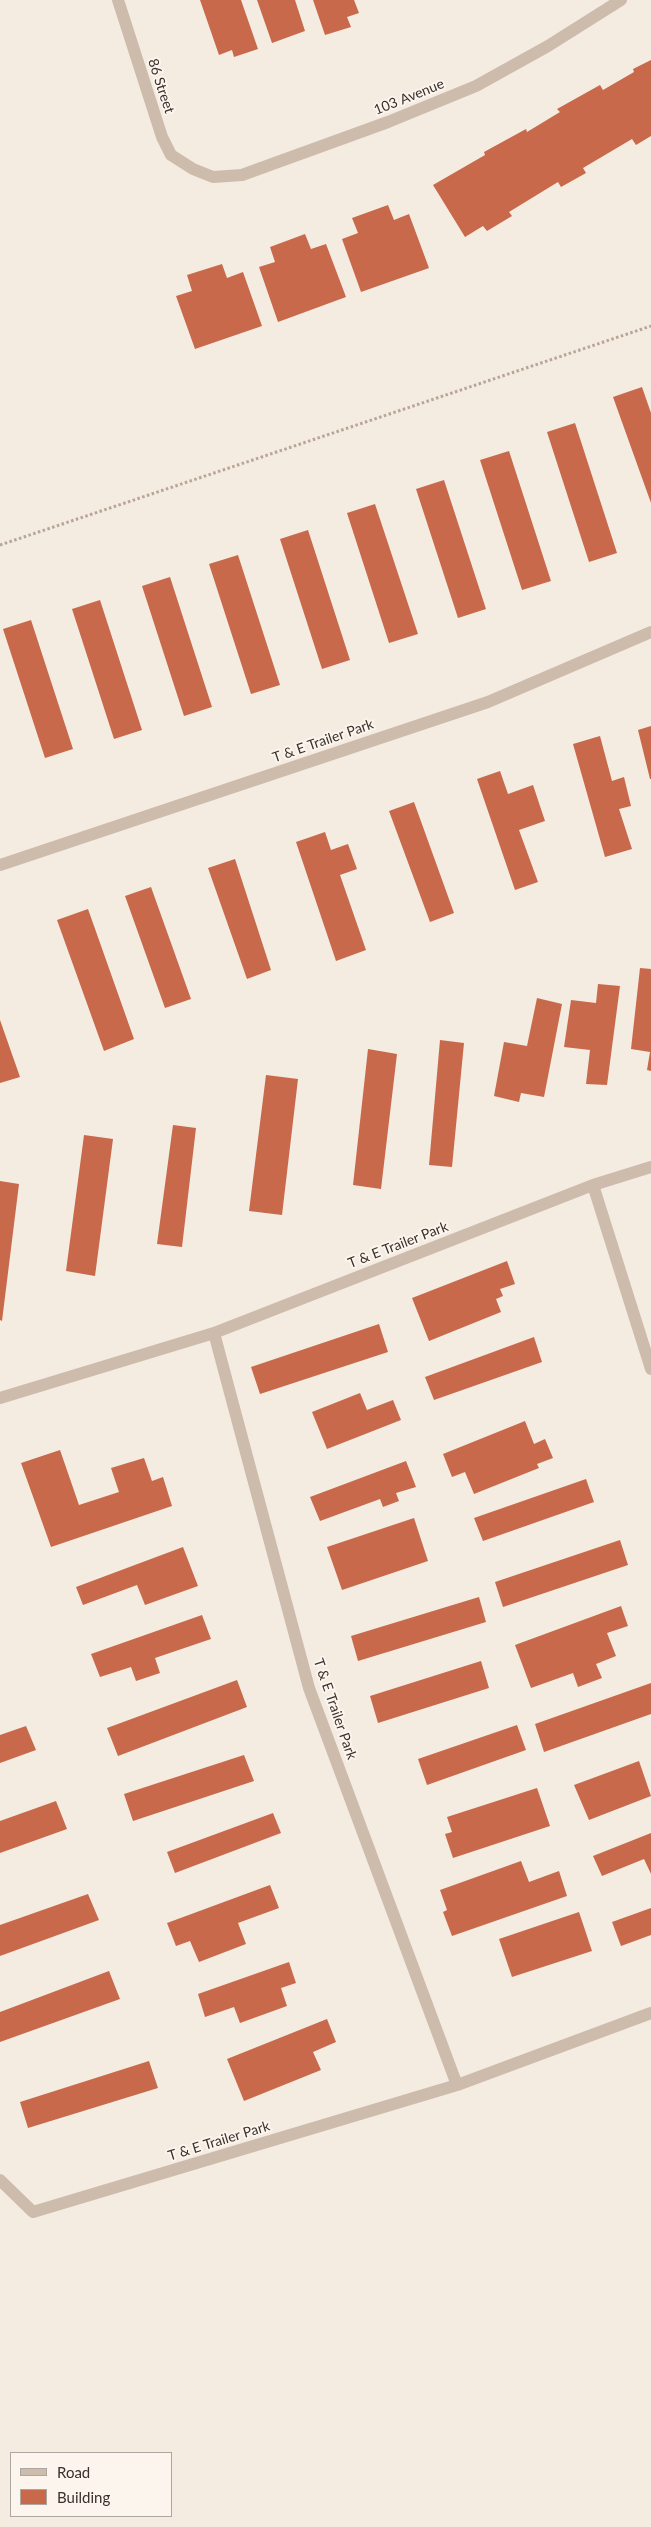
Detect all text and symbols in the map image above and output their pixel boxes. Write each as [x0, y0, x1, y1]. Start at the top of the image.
street label: 86 Street [144, 56, 178, 116]
street label: 103 Avenue [371, 75, 447, 119]
street label: T & E Trailer Park [270, 716, 376, 766]
street label: T & E Trailer Park [346, 1218, 450, 1272]
street label: T & E Trailer Park [310, 1656, 360, 1762]
street label: T & E Trailer Park [166, 2117, 272, 2165]
legend [10, 2452, 172, 2517]
text: Road [57, 2463, 90, 2481]
text: Building [57, 2488, 110, 2506]

